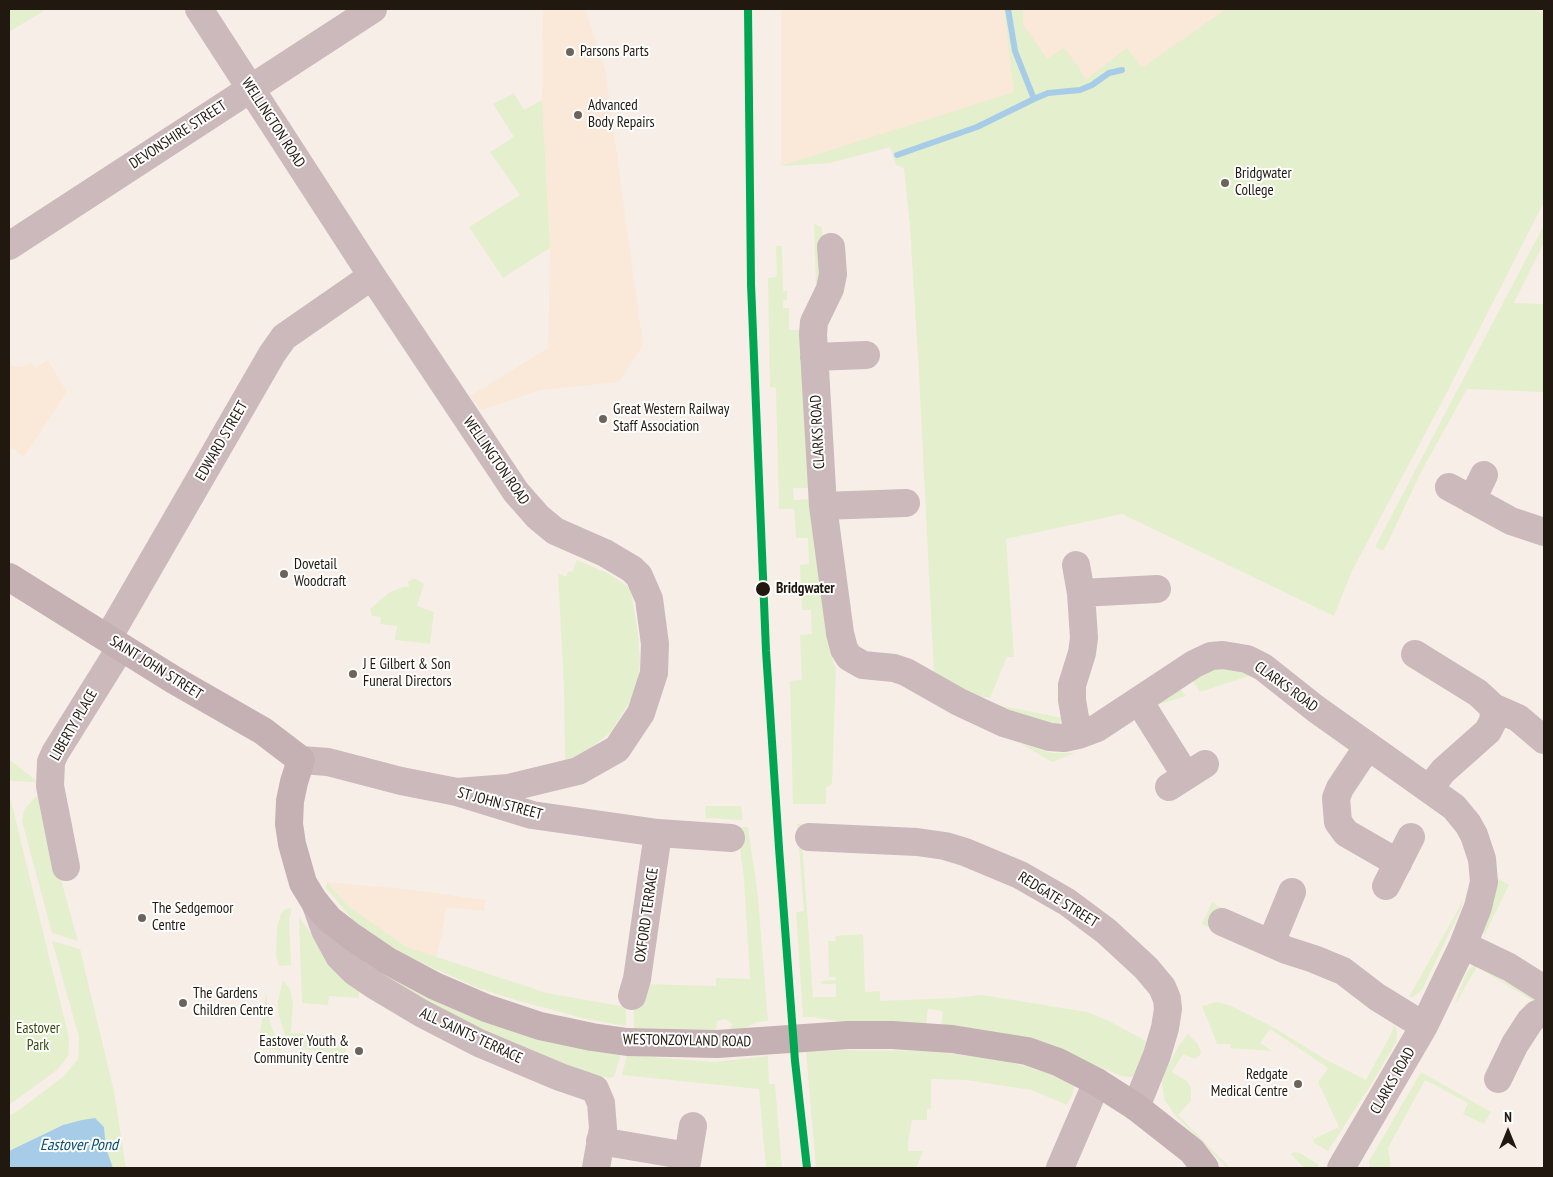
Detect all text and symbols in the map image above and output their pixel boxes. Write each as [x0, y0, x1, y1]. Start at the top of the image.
place label: Parsons Parts [580, 43, 649, 61]
marker: Parsons Parts [564, 46, 576, 58]
street label: WELLINGTON ROAD [237, 75, 309, 171]
street label: DEVONSHIRE STREET [126, 97, 230, 173]
place label: Advanced Body Repairs [588, 97, 655, 132]
marker: Advanced Body Repairs [572, 109, 584, 121]
place label: Bridgwater College [1235, 165, 1292, 200]
marker: Bridgwater College [1219, 177, 1231, 189]
street label: CLARKS ROAD [807, 395, 829, 469]
street label: EDWARD STREET [192, 398, 252, 484]
place label: Great Western Railway Staff Association [613, 401, 729, 436]
marker: Great Western Railway Staff Association [597, 413, 609, 425]
street label: WELLINGTON ROAD [459, 414, 533, 508]
place label: Dovetail Woodcraft [294, 556, 346, 591]
marker: Dovetail Woodcraft [278, 568, 290, 580]
marker: Bridgwater [754, 580, 772, 598]
place label: Bridgwater [776, 580, 835, 598]
street label: SAINT JOHN STREET [106, 632, 206, 704]
place label: J E Gilbert & Son Funeral Directors [363, 656, 452, 691]
street label: CLARKS ROAD [1251, 658, 1321, 716]
marker: J E Gilbert & Son Funeral Directors [347, 668, 359, 680]
street label: LIBERTY PLACE [46, 686, 102, 764]
street label: ST JOHN STREET [455, 784, 545, 824]
street label: OXFORD TERRACE [631, 867, 663, 963]
street label: REDGATE STREET [1014, 868, 1102, 932]
place label: The Sedgemoor Centre [152, 900, 233, 935]
marker: The Sedgemoor Centre [136, 912, 148, 924]
place label: The Gardens Children Centre [193, 985, 273, 1020]
marker: The Gardens Children Centre [177, 997, 189, 1009]
street label: ALL SAINTS TERRACE [417, 1004, 525, 1068]
park label: Eastover Park [16, 1020, 60, 1055]
street label: WESTONZOYLAND ROAD [623, 1031, 751, 1051]
place label: Eastover Youth & Community Centre [254, 1033, 349, 1068]
street label: CLARKS ROAD [1367, 1044, 1419, 1118]
marker: Eastover Youth & Community Centre [353, 1045, 365, 1057]
place label: Redgate Medical Centre [1211, 1066, 1288, 1101]
marker: Redgate Medical Centre [1292, 1078, 1304, 1090]
north arrow [1483, 1107, 1533, 1157]
text: N [1504, 1108, 1512, 1126]
water label: Eastover Pond [40, 1135, 118, 1155]

